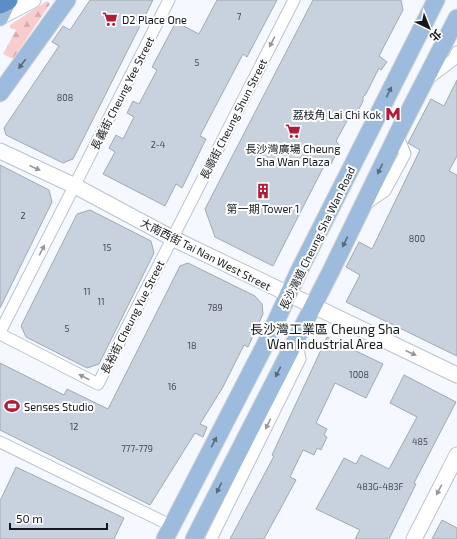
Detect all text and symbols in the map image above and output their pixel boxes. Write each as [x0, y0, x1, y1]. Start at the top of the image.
north arrow [409, 8, 449, 48]
supermarket icon: D2 Place One [101, 10, 119, 28]
house number: 7 [237, 11, 242, 22]
place label: D2 Place One [122, 13, 187, 26]
text: 北 [428, 27, 445, 44]
street label: 長義街 Cheung Yee Street [88, 34, 156, 152]
one-way arrow [269, 36, 275, 48]
house number: 5 [195, 57, 200, 68]
street label: 長順街 Cheung Shun Street [197, 57, 269, 181]
one-way arrow [18, 58, 26, 69]
one-way arrow [386, 87, 393, 98]
house number: 808 [57, 92, 73, 103]
metro station icon: 荔枝角 Lai Chi Kok [384, 105, 402, 123]
place label: 荔枝角 Lai Chi Kok [293, 108, 381, 121]
supermarket icon: 長沙灣廣場 Cheung Sha Wan Plaza [284, 122, 302, 140]
house number: 2-4 [151, 139, 166, 150]
place label: 長沙灣廣場 Cheung Sha Wan Plaza [246, 142, 340, 168]
street label: 長沙灣道 Cheung Sha Wan Road [277, 164, 357, 312]
one-way arrow [377, 164, 383, 175]
one-way arrow [30, 165, 41, 171]
building icon: 第一期 Tower 1 [254, 182, 272, 200]
place label: 第一期 Tower 1 [227, 202, 299, 215]
house number: 2 [20, 210, 26, 221]
street label: 大南西街 Tai Nan West Street [139, 215, 273, 293]
house number: 800 [409, 233, 425, 244]
one-way arrow [342, 237, 348, 248]
house number: 15 [103, 242, 111, 253]
one-way arrow [39, 244, 45, 255]
street label: 長裕街 Cheung Yue Street [98, 258, 166, 376]
house number: 11 [83, 286, 91, 297]
house number: 11 [97, 296, 105, 307]
house number: 789 [207, 302, 223, 313]
district label: 長沙灣工業區 Cheung Sha Wan Industrial Area [250, 321, 400, 352]
house number: 5 [65, 323, 70, 334]
house number: 18 [187, 340, 197, 351]
one-way arrow [405, 350, 416, 356]
one-way arrow [275, 367, 281, 378]
house number: 1008 [349, 369, 369, 380]
one-way arrow [79, 374, 90, 381]
house number: 16 [168, 381, 176, 392]
sports icon: Senses Studio [3, 397, 21, 415]
place label: Senses Studio [24, 400, 94, 413]
one-way arrow [265, 419, 271, 430]
house number: 12 [70, 421, 78, 432]
one-way arrow [211, 436, 217, 448]
house number: 485 [412, 436, 428, 447]
house number: 777-779 [121, 443, 153, 454]
house number: 483G-483F [357, 481, 403, 492]
one-way arrow [216, 482, 222, 494]
one-way arrow [436, 484, 442, 496]
scale bar [10, 505, 107, 531]
text: 50 m [16, 511, 43, 525]

